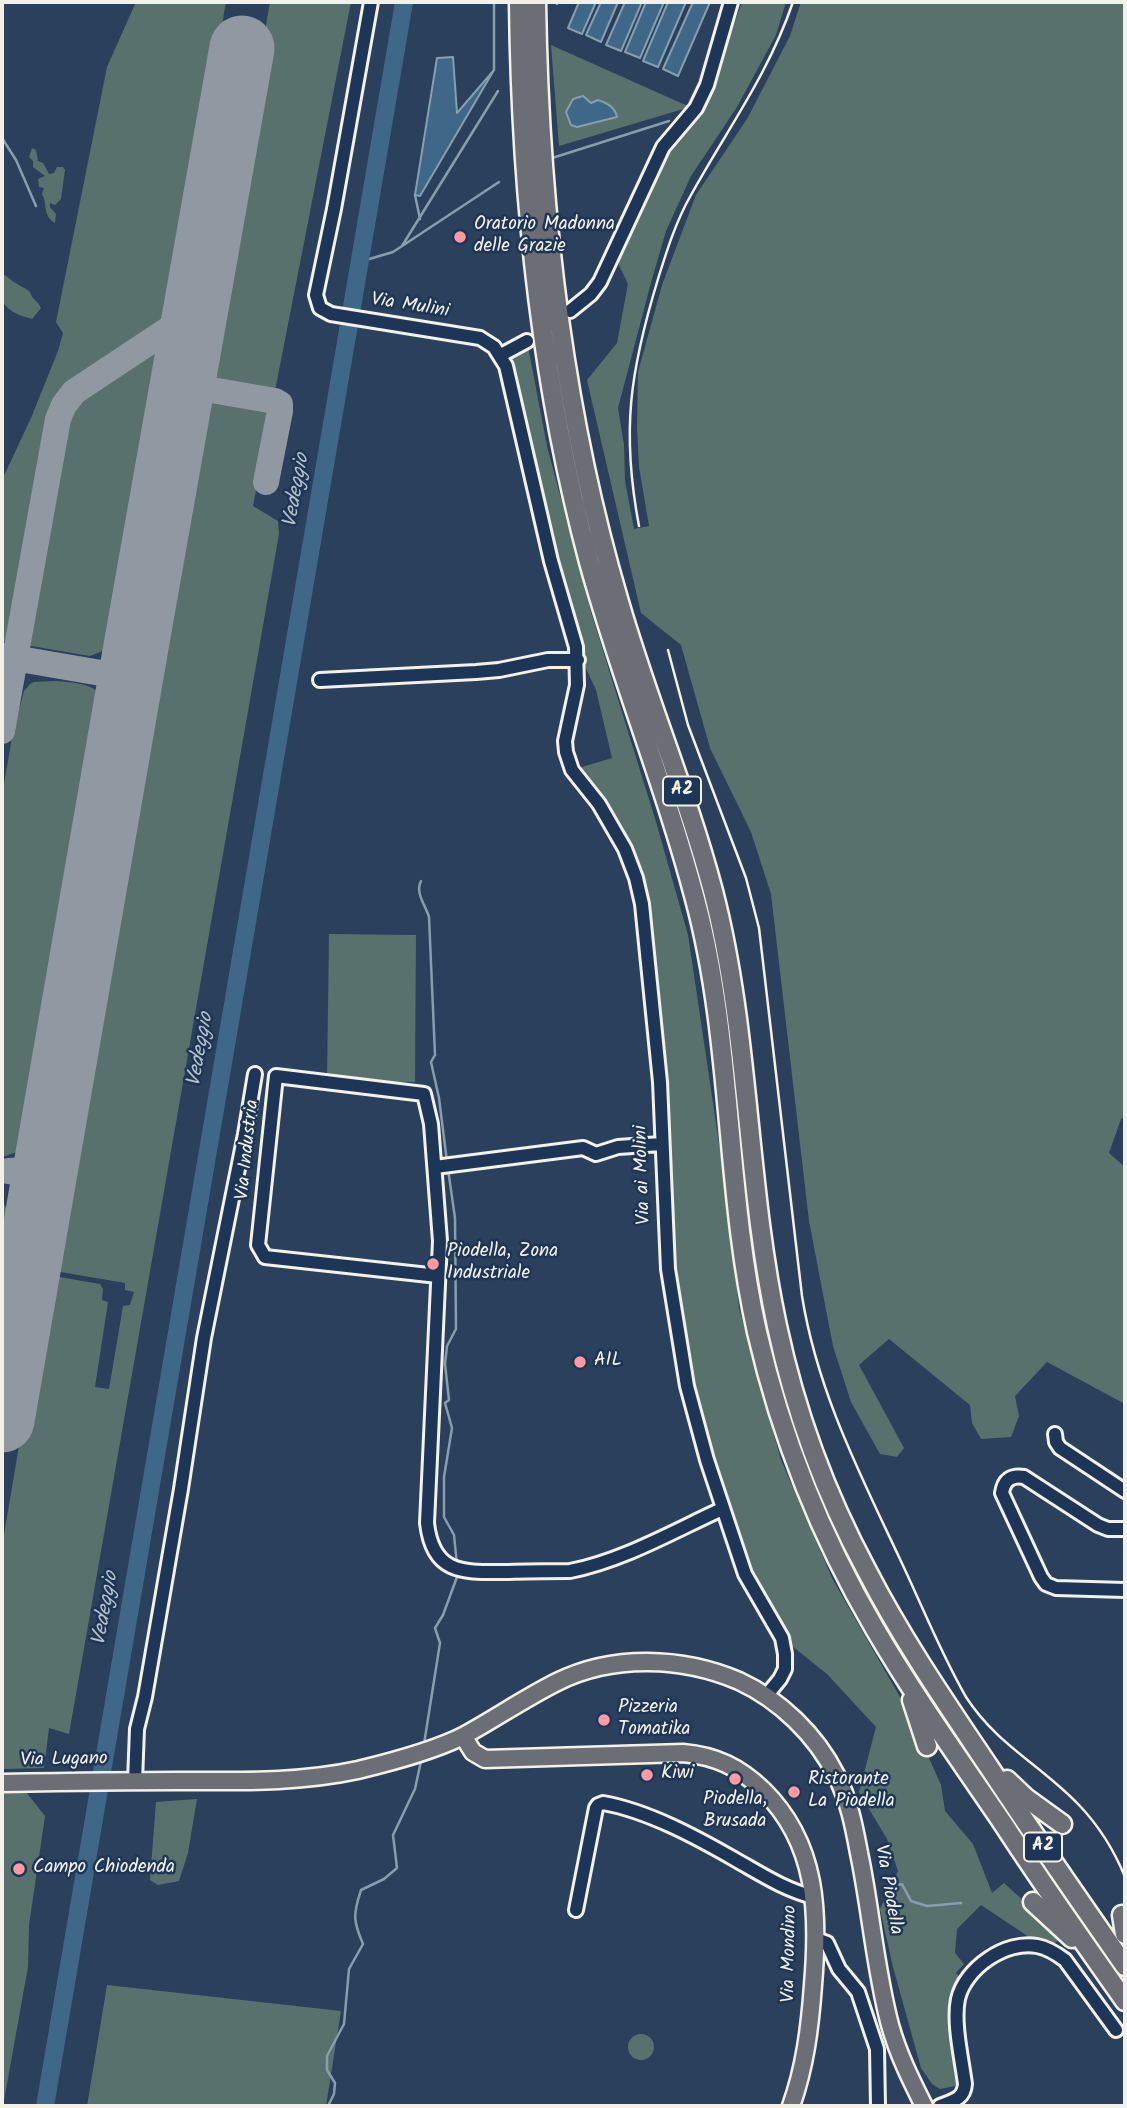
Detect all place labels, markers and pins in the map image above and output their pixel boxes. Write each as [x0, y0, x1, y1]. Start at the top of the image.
place label: Oratorio Madonna delle Grazie [474, 215, 615, 259]
marker: Oratorio Madonna delle Grazie [452, 229, 468, 245]
place label: Piodella, Zona Industriale [447, 1242, 558, 1286]
marker: Piodella, Zona Industriale [425, 1256, 441, 1272]
place label: AIL [594, 1351, 622, 1373]
marker: AIL [572, 1354, 588, 1370]
place label: Pizzeria Tomatika [618, 1698, 691, 1742]
marker: Pizzeria Tomatika [596, 1712, 612, 1728]
place label: Kiwi [661, 1764, 694, 1786]
marker: Kiwi [639, 1767, 655, 1783]
place label: Ristorante La Piodella [808, 1770, 895, 1814]
marker: Piodella, Brusada [727, 1771, 743, 1787]
marker: Ristorante La Piodella [786, 1784, 802, 1800]
place label: Piodella, Brusada [703, 1790, 767, 1834]
place label: Campo Chiodenda [33, 1858, 175, 1880]
marker: Campo Chiodenda [11, 1861, 27, 1877]

